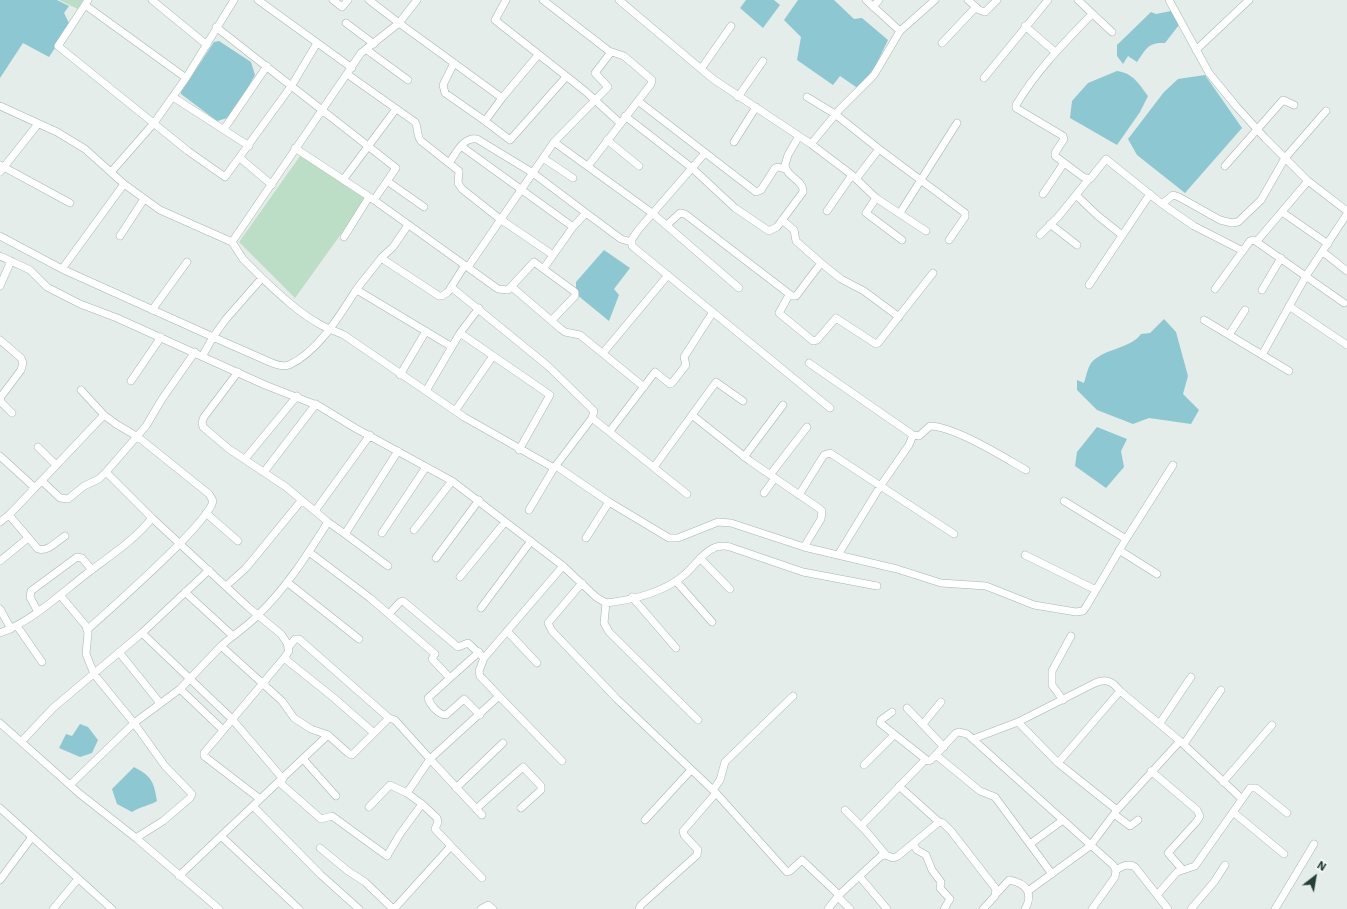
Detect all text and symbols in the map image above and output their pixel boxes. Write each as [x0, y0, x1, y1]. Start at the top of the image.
north arrow [1295, 857, 1335, 897]
text: N [1315, 859, 1328, 874]

